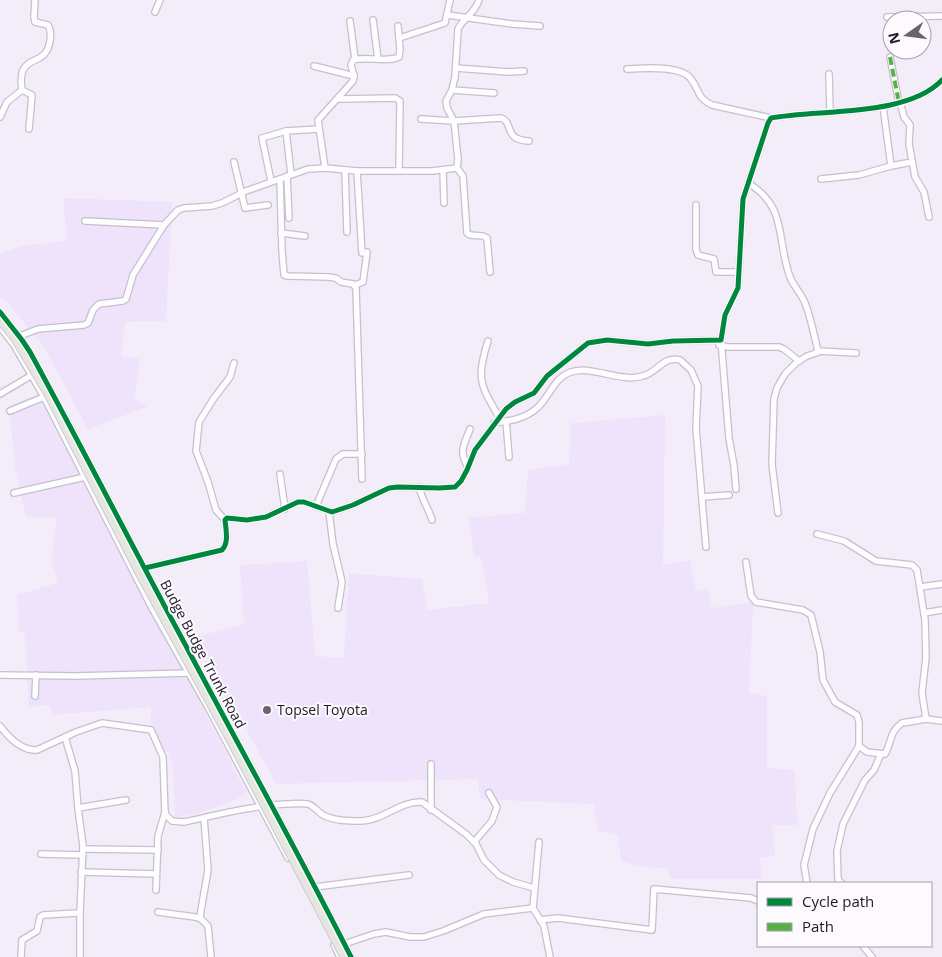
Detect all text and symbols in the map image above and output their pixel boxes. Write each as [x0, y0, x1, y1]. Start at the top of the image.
north arrow [882, 10, 932, 60]
text: N [883, 30, 904, 46]
street label: Budge Budge Trunk Road [156, 576, 251, 731]
place label: Topsel Toyota [277, 700, 368, 719]
marker: Topsel Toyota [261, 704, 273, 716]
legend [757, 882, 932, 947]
text: Cycle path [802, 891, 874, 911]
text: Path [802, 916, 834, 936]

